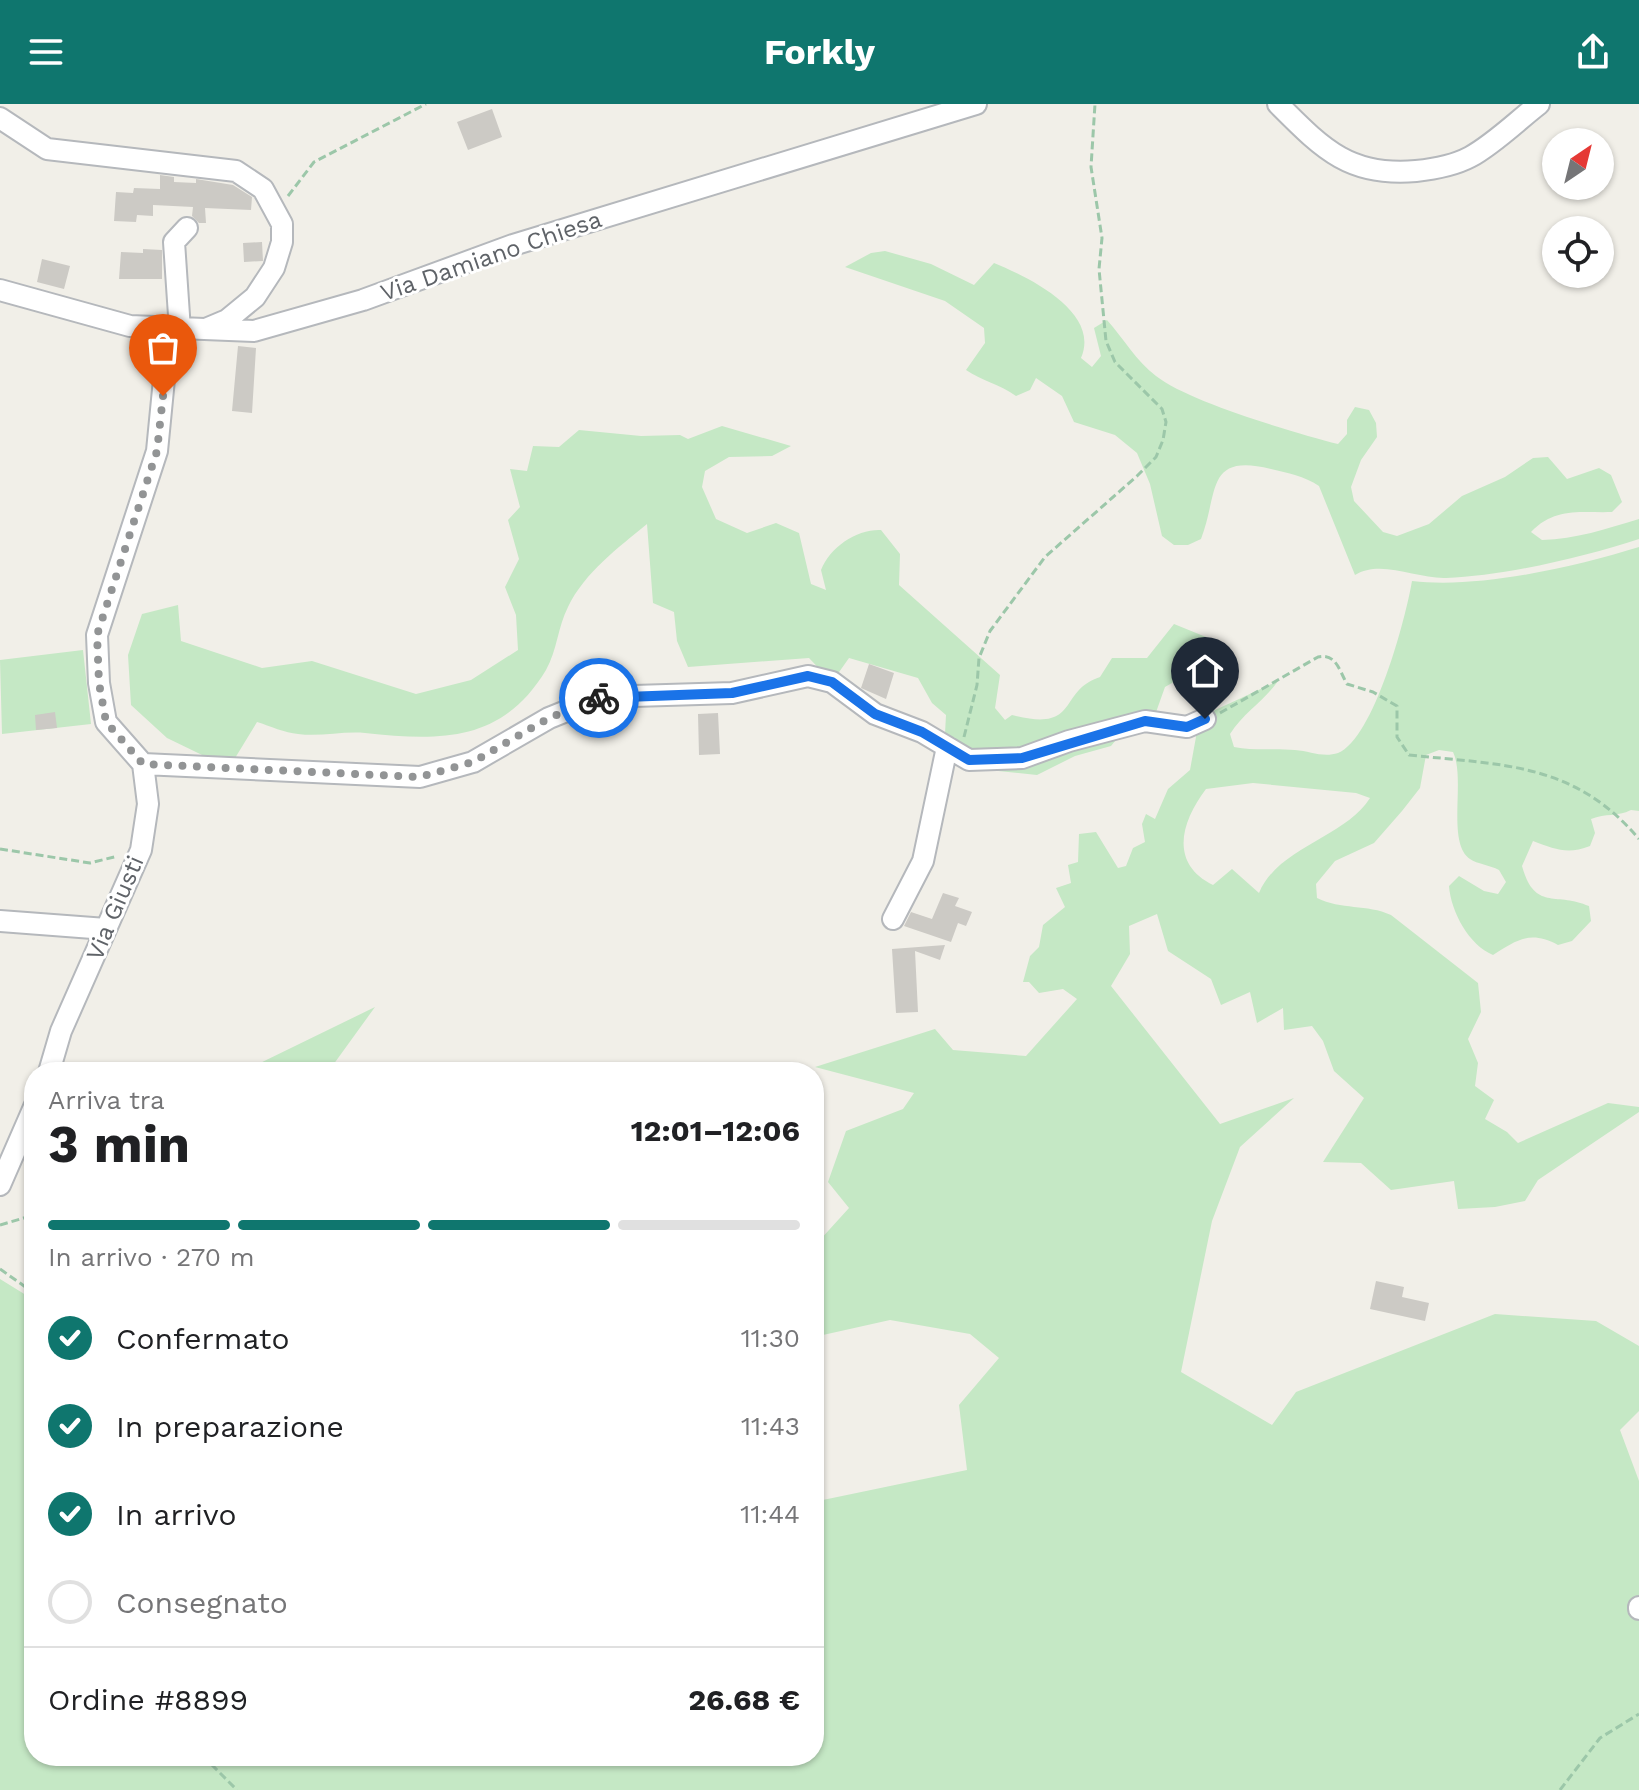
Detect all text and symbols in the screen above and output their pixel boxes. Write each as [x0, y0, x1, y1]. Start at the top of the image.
icon: menu [24, 30, 68, 74]
icon: share [1571, 30, 1615, 74]
text: Forkly [764, 31, 875, 73]
north arrow [1542, 128, 1614, 200]
map controls [1542, 128, 1614, 288]
street label: Via Damiano Chiesa [377, 205, 605, 307]
button: locate [1542, 216, 1614, 288]
pin [129, 314, 197, 396]
icon: bag [141, 326, 185, 370]
pin [1171, 637, 1239, 719]
icon: home [1183, 649, 1227, 693]
courier [559, 658, 639, 738]
icon: bike [577, 676, 621, 720]
street label: Via Giusti [80, 852, 150, 964]
text: Arriva tra [48, 1085, 165, 1115]
text: 12:01–12:06 [631, 1113, 800, 1148]
text: 3 min [48, 1114, 190, 1175]
text: In arrivo · 270 m [48, 1242, 255, 1272]
icon: check [48, 1316, 92, 1360]
text: Confermato [116, 1321, 289, 1356]
text: 11:30 [741, 1323, 800, 1353]
icon: check [48, 1404, 92, 1448]
text: In preparazione [116, 1409, 344, 1444]
text: 11:43 [741, 1411, 800, 1441]
icon: check [48, 1492, 92, 1536]
text: In arrivo [116, 1497, 237, 1532]
text: 11:44 [740, 1499, 800, 1529]
text: Consegnato [116, 1585, 288, 1620]
text: Ordine #8899 [48, 1682, 248, 1717]
text: 26.68 € [688, 1682, 800, 1717]

